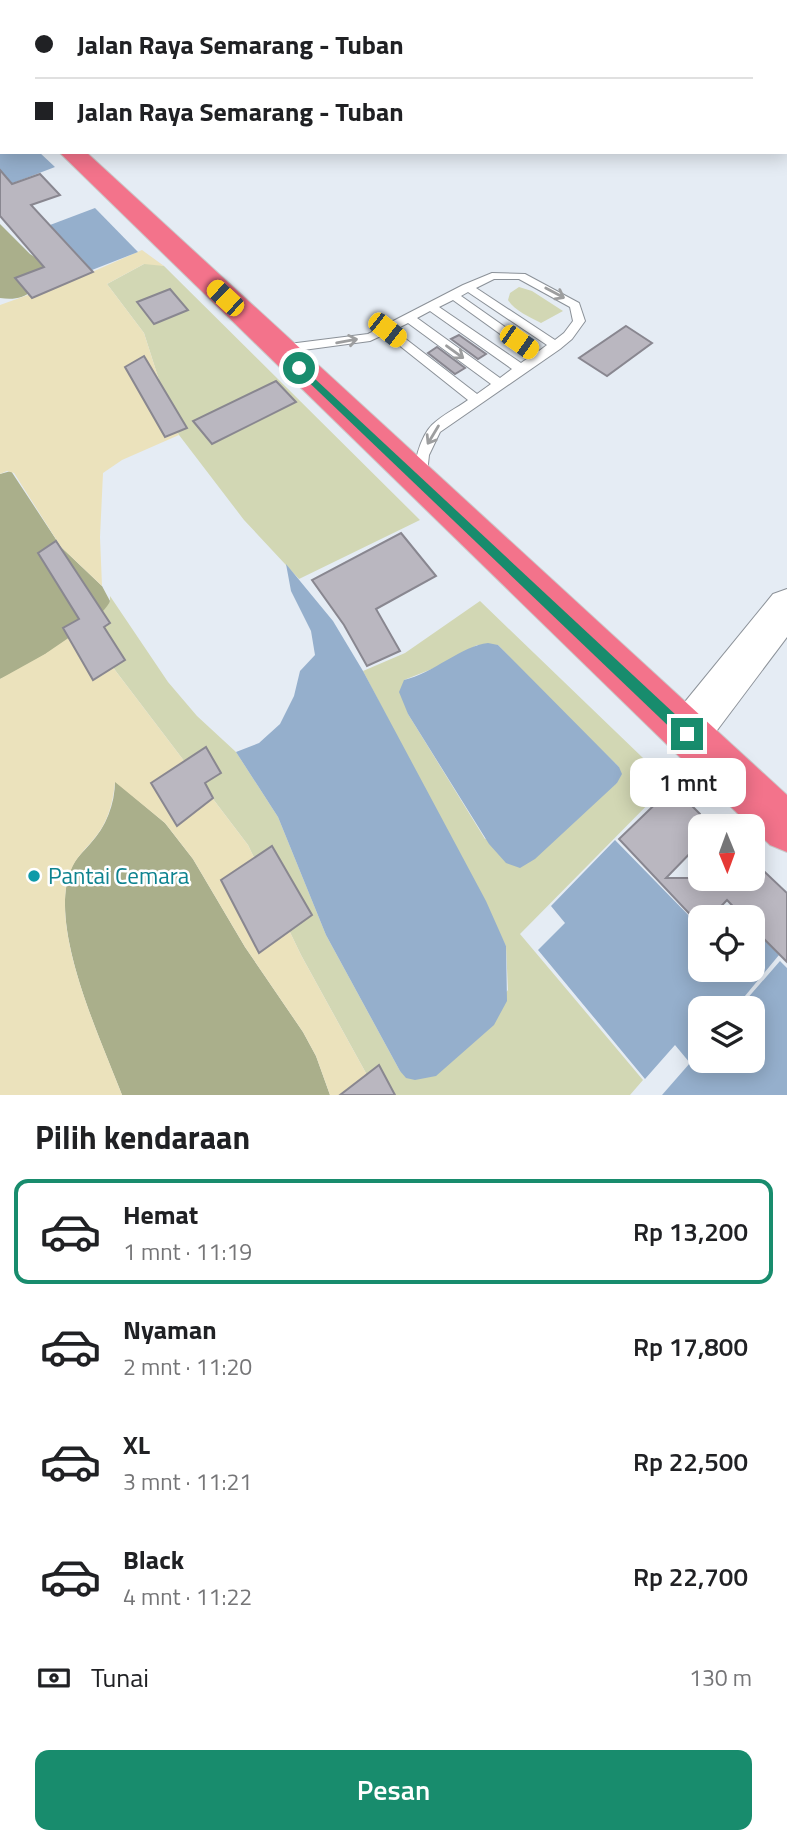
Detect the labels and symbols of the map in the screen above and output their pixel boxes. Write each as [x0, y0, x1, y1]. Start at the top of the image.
car [203, 276, 248, 320]
one-way arrow [545, 287, 565, 301]
car [364, 309, 411, 351]
car [496, 321, 543, 363]
one-way arrow [335, 334, 358, 347]
one-way arrow [445, 344, 464, 359]
route start [283, 352, 315, 384]
one-way arrow [425, 425, 439, 445]
route end [671, 718, 703, 750]
callout: 1 mnt [629, 758, 745, 808]
north arrow [688, 814, 765, 891]
place label: Pantai Cemara [48, 858, 190, 893]
marker: Pantai Cemara [26, 868, 42, 884]

